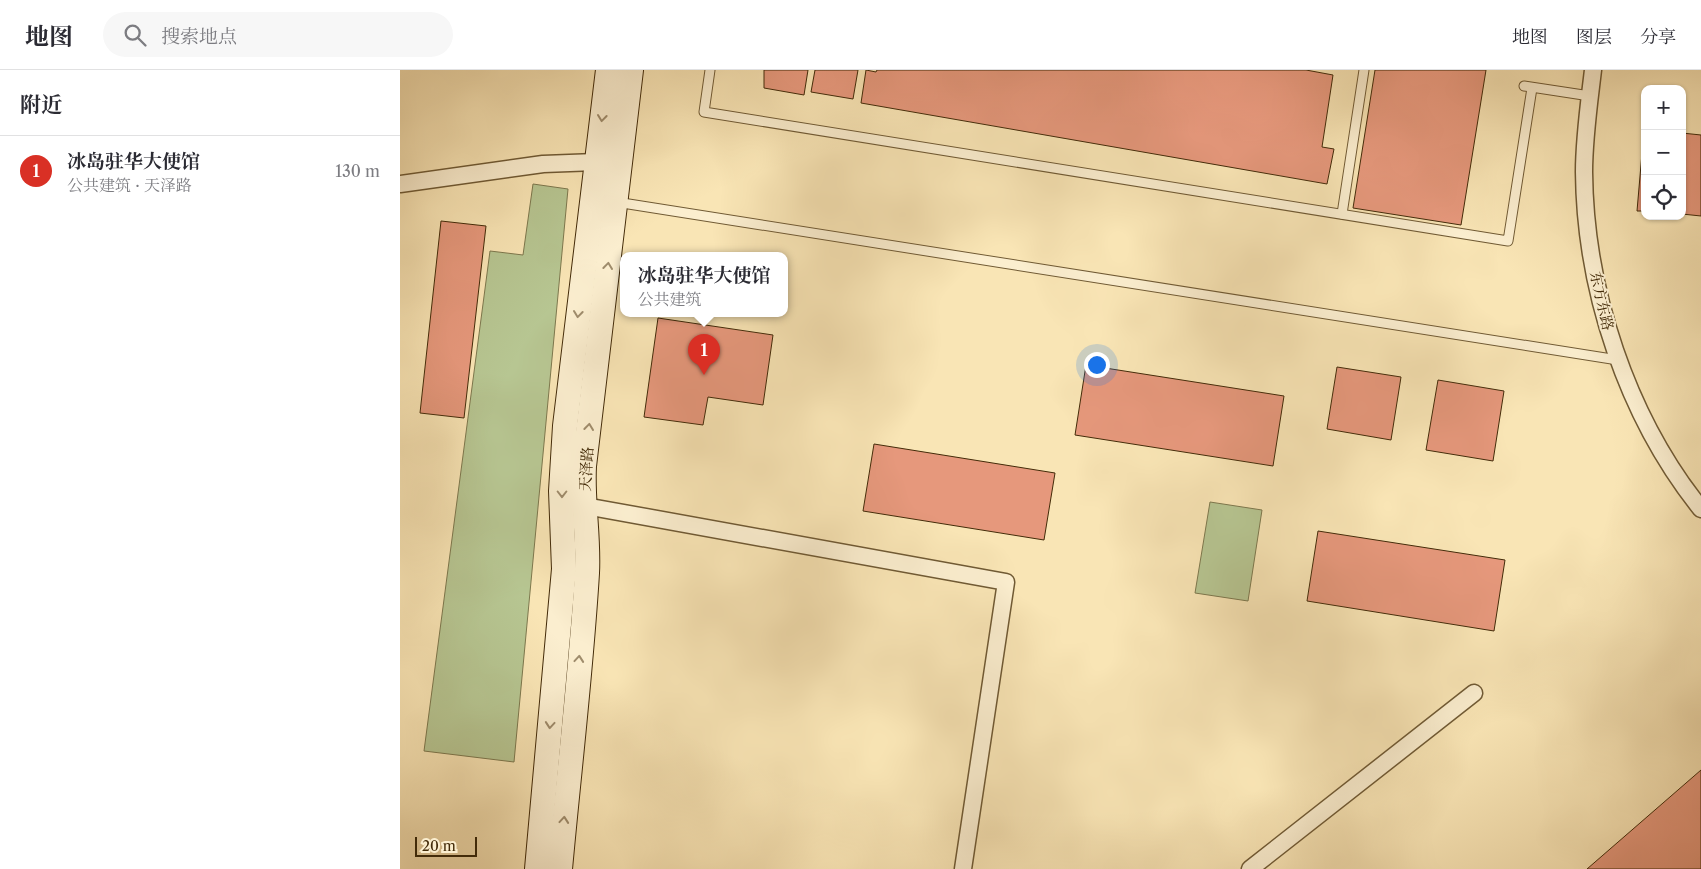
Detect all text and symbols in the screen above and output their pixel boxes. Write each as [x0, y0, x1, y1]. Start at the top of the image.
search box [103, 12, 453, 57]
icon: search [121, 21, 149, 49]
text: 地图 [25, 22, 73, 51]
text: 搜索地点 [161, 25, 237, 48]
text: 地图 [1512, 26, 1548, 48]
text: 图层 [1576, 26, 1612, 48]
text: 分享 [1640, 26, 1676, 48]
map controls [1641, 85, 1686, 220]
button: + [1641, 85, 1686, 130]
text: 附近 [20, 92, 62, 117]
one-way arrow [597, 115, 608, 123]
button: − [1641, 130, 1686, 175]
text: 冰岛驻华大使馆 [67, 150, 200, 173]
text: 1 [32, 161, 40, 181]
text: 130 m [335, 161, 380, 181]
text: 公共建筑 · 天泽路 [67, 175, 192, 195]
button: locate [1641, 175, 1686, 220]
popup [620, 252, 788, 317]
one-way arrow [602, 261, 613, 269]
text: 冰岛驻华大使馆 [637, 264, 771, 287]
street label: 东方东路 [1586, 270, 1618, 332]
text: 公共建筑 [637, 289, 702, 309]
one-way arrow [573, 311, 584, 319]
pin: 1 [688, 334, 720, 375]
your location [1084, 352, 1110, 378]
one-way arrow [583, 423, 594, 431]
street label: 天泽路 [575, 446, 597, 492]
one-way arrow [557, 490, 567, 498]
one-way arrow [573, 654, 584, 662]
one-way arrow [545, 722, 556, 730]
one-way arrow [558, 816, 569, 824]
scale bar [415, 834, 478, 857]
text: 20 m [422, 837, 456, 855]

